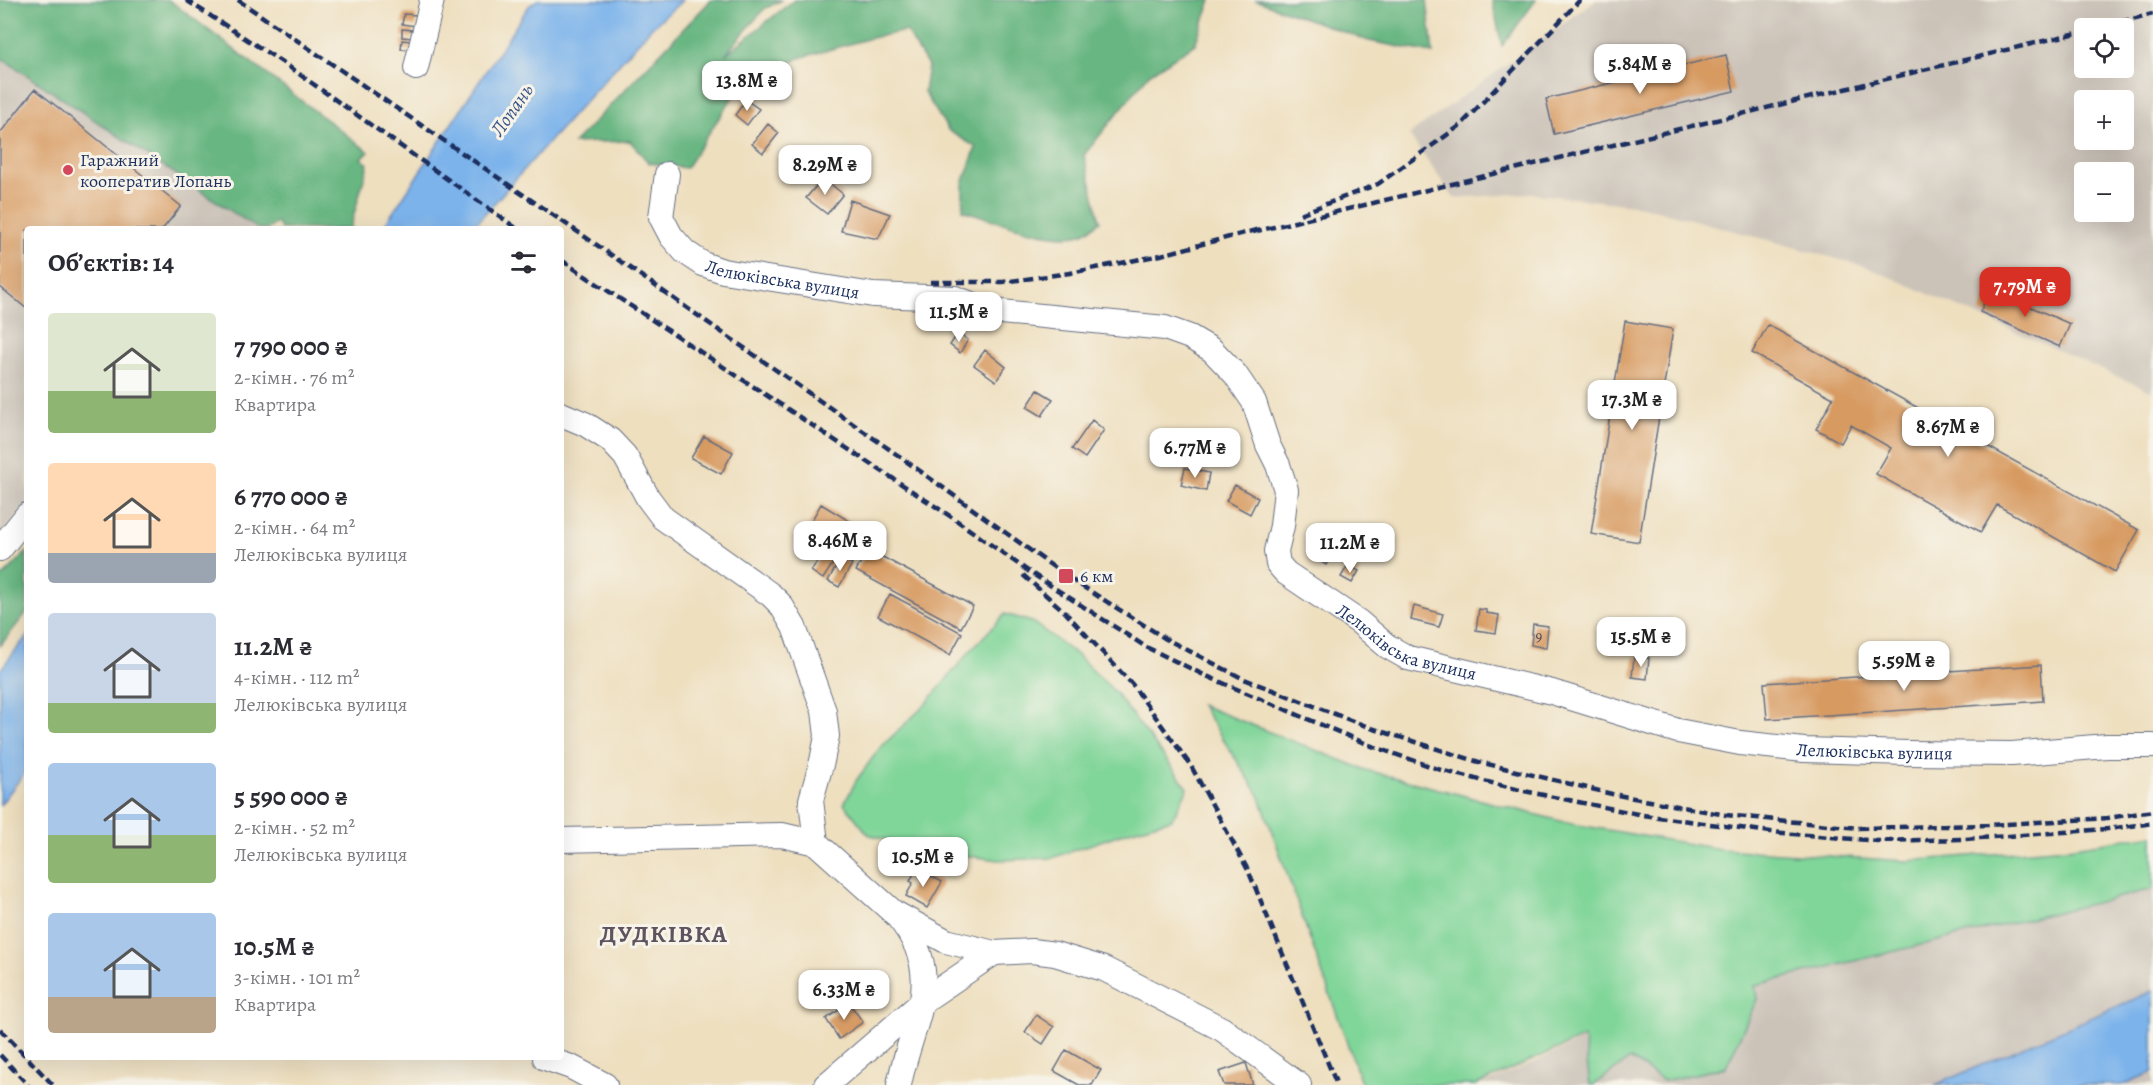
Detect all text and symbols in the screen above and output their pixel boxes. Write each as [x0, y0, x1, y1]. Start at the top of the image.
map controls [2074, 18, 2134, 222]
button: locate [2074, 18, 2134, 78]
pin: 5.84M ₴ [1585, 44, 1695, 95]
text: 5.84M ₴ [1608, 50, 1672, 77]
pin: 13.8M ₴ [692, 61, 802, 112]
text: 13.8M ₴ [716, 67, 778, 94]
water label: Лопань [484, 78, 540, 143]
button: + [2074, 90, 2134, 150]
pin: 8.29M ₴ [770, 145, 880, 196]
place label: Гаражний кооператив Лопань [80, 148, 232, 193]
text: 8.29M ₴ [792, 151, 858, 178]
button: − [2074, 162, 2134, 222]
marker: Гаражний кооператив Лопань [61, 163, 75, 177]
text: Об’єктів: 14 [48, 245, 174, 280]
icon: filters [507, 246, 540, 279]
street label: Лелюківська вулиця [702, 254, 861, 305]
pin: 7.79M ₴ [1970, 267, 2080, 318]
text: 7.79M ₴ [1994, 273, 2056, 300]
pin: 11.5M ₴ [904, 292, 1014, 343]
text: 11.5M ₴ [929, 298, 989, 325]
text: 7 790 000 ₴ [234, 329, 348, 364]
icon: home [96, 337, 168, 409]
text: 2-кімн. · 76 m² [234, 364, 355, 391]
pin: 17.3M ₴ [1577, 380, 1687, 431]
text: 17.3M ₴ [1602, 386, 1662, 413]
text: Квартира [234, 391, 316, 418]
pin: 8.67M ₴ [1893, 407, 2003, 458]
text: 8.67M ₴ [1916, 413, 1980, 440]
pin: 6.77M ₴ [1140, 428, 1250, 479]
text: 6.77M ₴ [1164, 434, 1226, 461]
text: 6 770 000 ₴ [234, 479, 348, 514]
icon: home [96, 487, 168, 559]
text: 2-кімн. · 64 m² [234, 514, 355, 541]
pin: 8.46M ₴ [785, 521, 895, 572]
pin: 11.2M ₴ [1295, 523, 1405, 574]
text: 8.46M ₴ [808, 527, 872, 554]
text: 11.2M ₴ [1320, 529, 1380, 556]
text: Лелюківська вулиця [234, 541, 407, 568]
place label: 6 км [1080, 564, 1113, 588]
marker: 6 км [1057, 567, 1075, 585]
street label: Лелюківська вулиця [1331, 598, 1479, 686]
pin: 15.5M ₴ [1586, 617, 1696, 668]
text: 15.5M ₴ [1611, 623, 1671, 650]
house number: 9 [1536, 626, 1543, 646]
text: 11.2M ₴ [234, 629, 313, 664]
icon: home [96, 637, 168, 709]
pin: 5.59M ₴ [1849, 641, 1959, 692]
text: 5.59M ₴ [1873, 647, 1935, 674]
text: 4-кімн. · 112 m² [234, 664, 360, 691]
text: Лелюківська вулиця [234, 691, 407, 718]
street label: Лелюківська вулиця [1795, 737, 1953, 765]
text: 5 590 000 ₴ [234, 779, 348, 814]
icon: home [96, 787, 168, 859]
text: 2-кімн. · 52 m² [234, 814, 355, 841]
pin: 10.5M ₴ [868, 837, 978, 888]
text: Лелюківська вулиця [234, 841, 407, 868]
text: 10.5M ₴ [892, 843, 954, 870]
district label: ДУДКІВКА [600, 918, 728, 950]
text: 10.5M ₴ [234, 929, 315, 964]
icon: home [96, 937, 168, 1009]
text: 3-кімн. · 101 m² [234, 964, 360, 991]
pin: 6.33M ₴ [789, 970, 899, 1021]
text: 6.33M ₴ [812, 976, 876, 1003]
text: Квартира [234, 991, 316, 1018]

